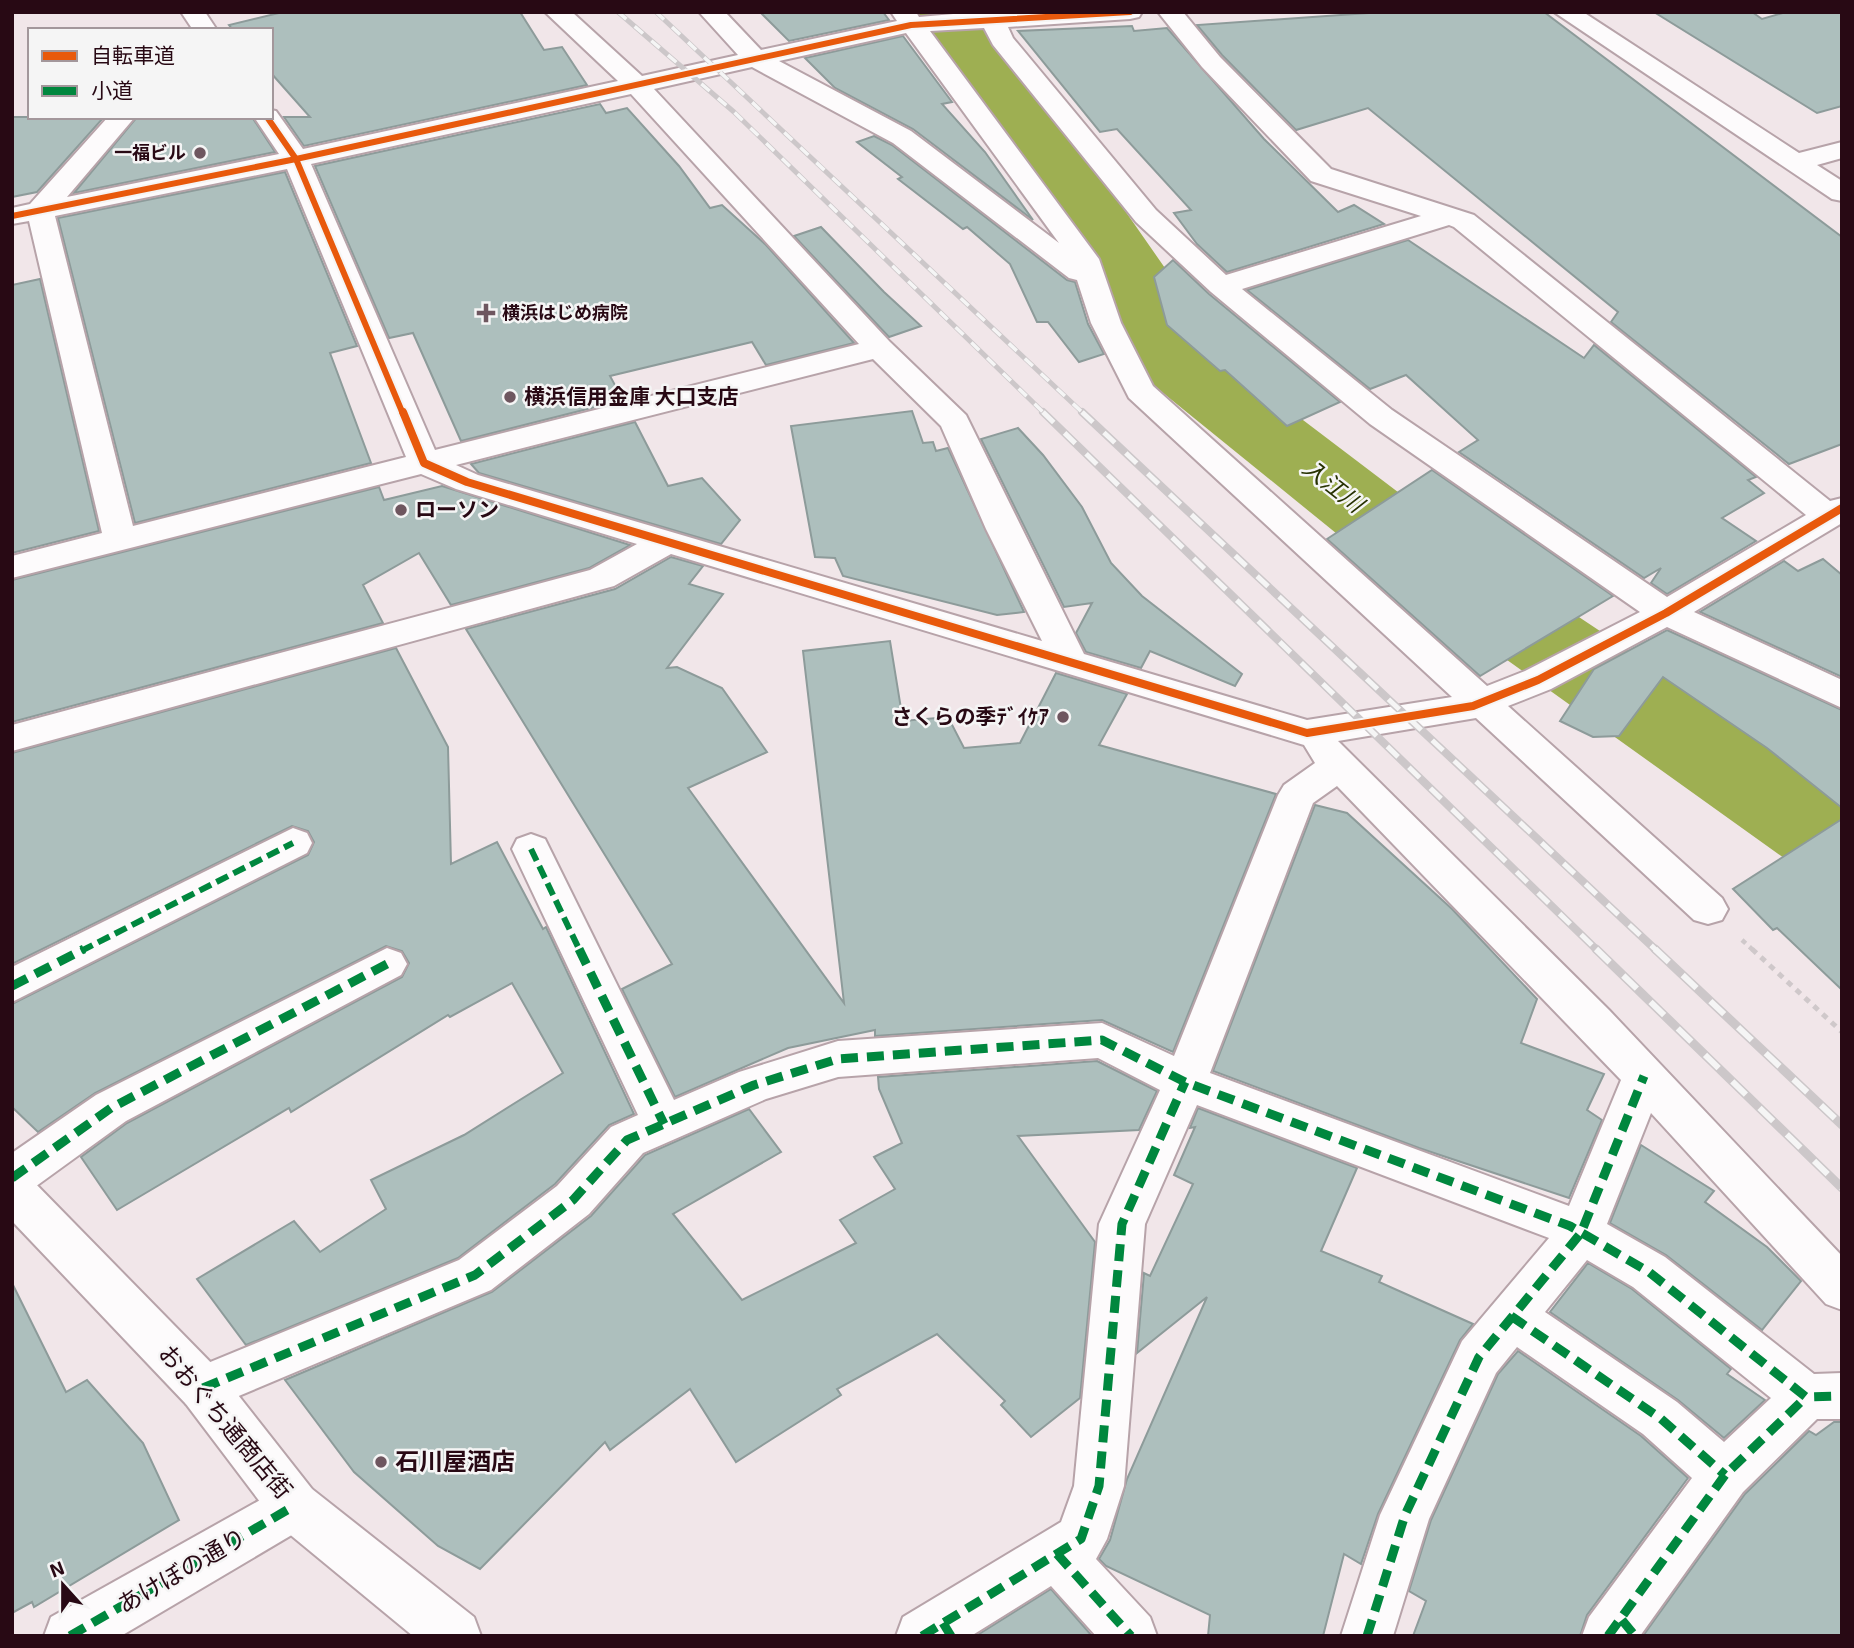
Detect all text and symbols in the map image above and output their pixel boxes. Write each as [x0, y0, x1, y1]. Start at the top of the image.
legend [28, 28, 273, 119]
text: 自転車道 [91, 42, 175, 67]
text: 小道 [91, 77, 133, 102]
place label: 一福ビル [114, 141, 186, 163]
marker: 一福ビル [192, 145, 208, 161]
place label: 横浜はじめ病院 [502, 301, 628, 323]
marker: 横浜はじめ病院 [476, 303, 496, 323]
place label: 横浜信用金庫 大口支店 [524, 383, 739, 408]
marker: 横浜信用金庫 大口支店 [502, 389, 518, 405]
water label: 入江川 [1298, 453, 1372, 519]
place label: ローソン [415, 496, 499, 521]
marker: ローソン [393, 502, 409, 518]
place label: さくらの季ﾃﾞｲｹｱ [892, 703, 1049, 728]
marker: さくらの季ﾃﾞｲｹｱ [1055, 709, 1071, 725]
street label: おおぐち通商店街 [153, 1338, 299, 1504]
place label: 石川屋酒店 [395, 1446, 515, 1475]
marker: 石川屋酒店 [373, 1454, 389, 1470]
street label: あけぼの通り [112, 1521, 251, 1618]
north arrow [28, 1550, 98, 1620]
text: N [46, 1555, 67, 1582]

